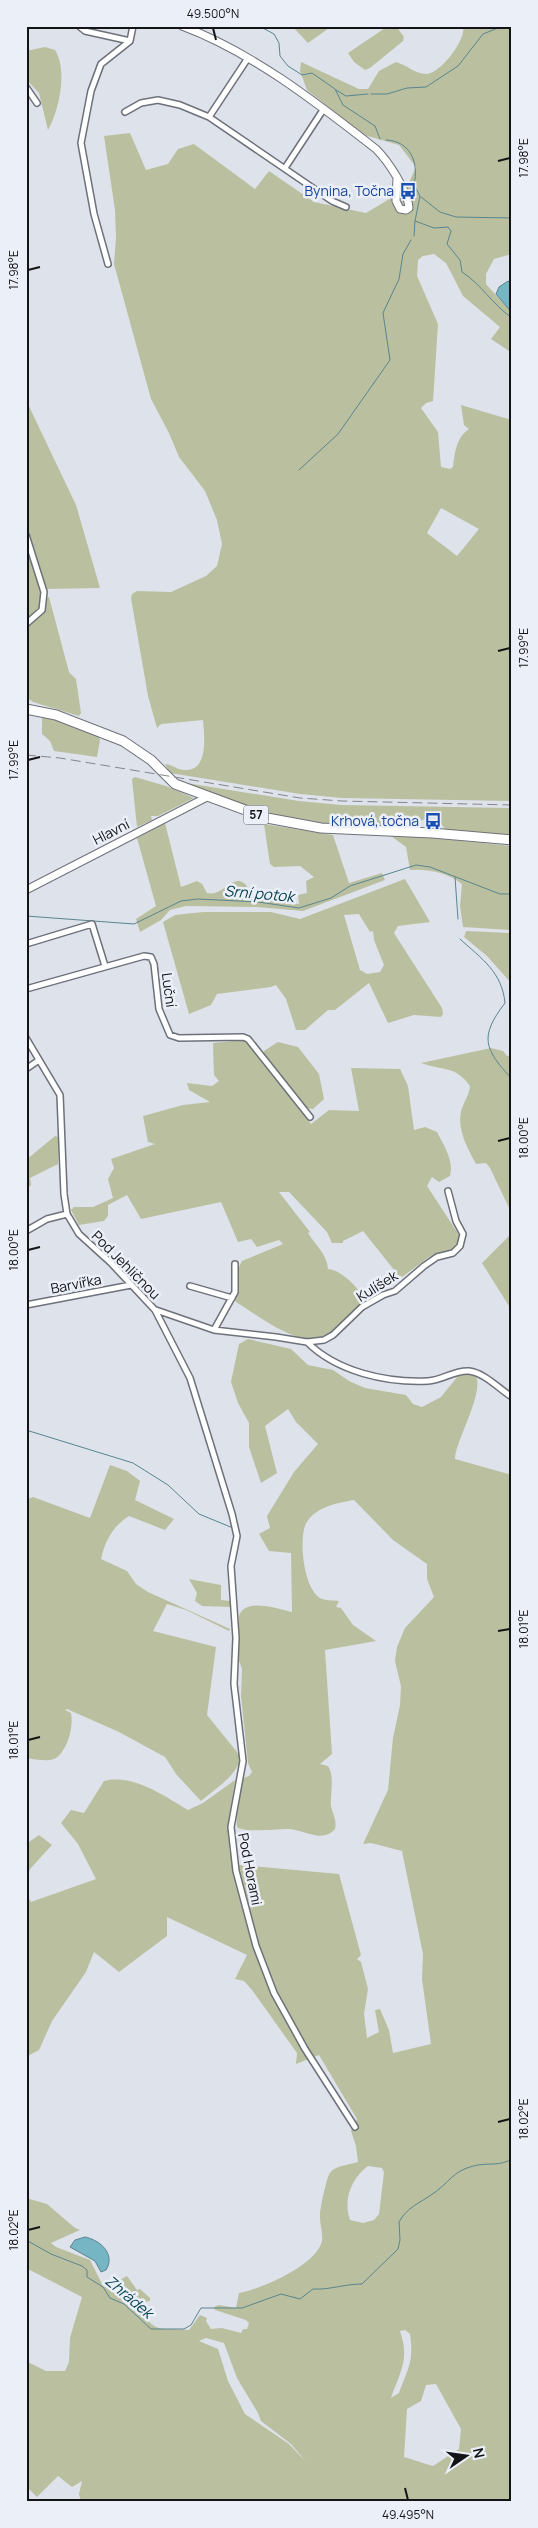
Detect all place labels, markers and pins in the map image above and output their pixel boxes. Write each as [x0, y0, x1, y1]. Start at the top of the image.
place label: Bynina, Točna [304, 181, 394, 200]
bus stop icon: Bynina, Točna [398, 181, 418, 201]
place label: Krhová, točna [331, 811, 419, 830]
bus stop icon: Krhová, točna [423, 811, 443, 831]

